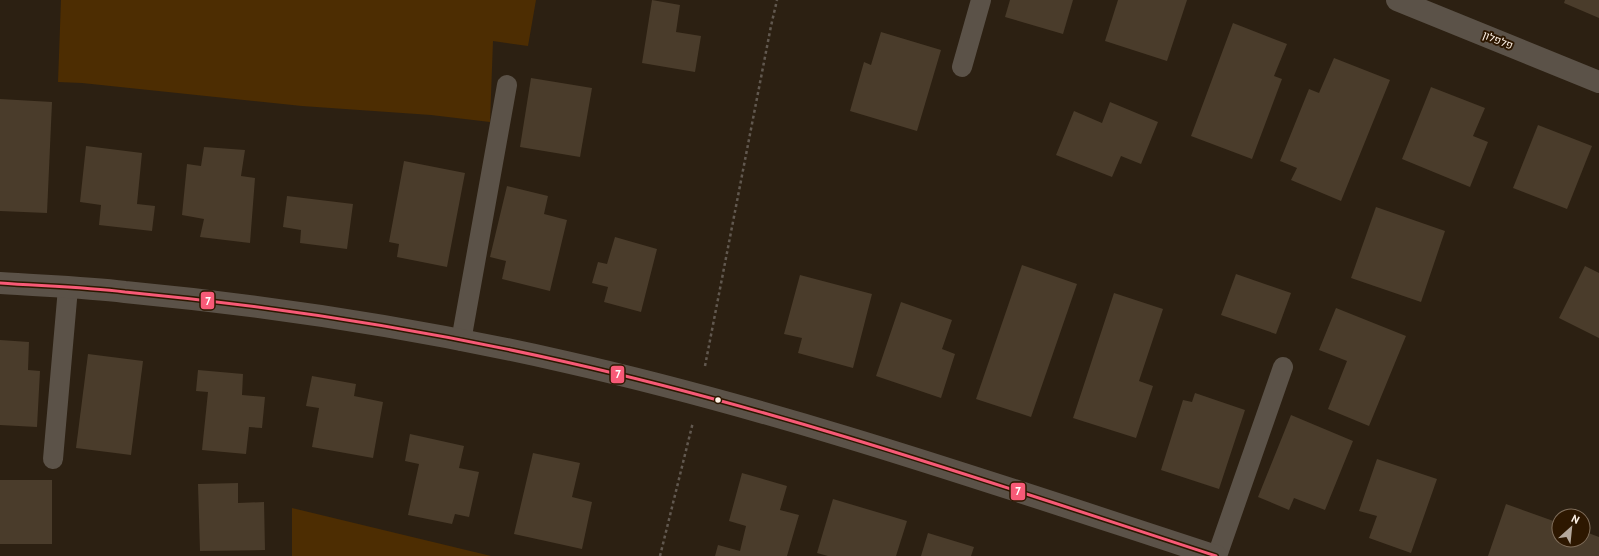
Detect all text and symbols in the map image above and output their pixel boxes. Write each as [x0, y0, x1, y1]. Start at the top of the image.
street label: פלפלון [1481, 28, 1515, 52]
line badge: 7 [200, 291, 215, 310]
text: 7 [205, 294, 211, 308]
line badge: 7 [610, 365, 625, 384]
text: 7 [615, 367, 621, 381]
unlabelled marker [713, 395, 723, 405]
line badge: 7 [1010, 482, 1026, 501]
text: 7 [1015, 484, 1021, 498]
north arrow [1551, 508, 1591, 548]
text: N [1569, 511, 1582, 527]

